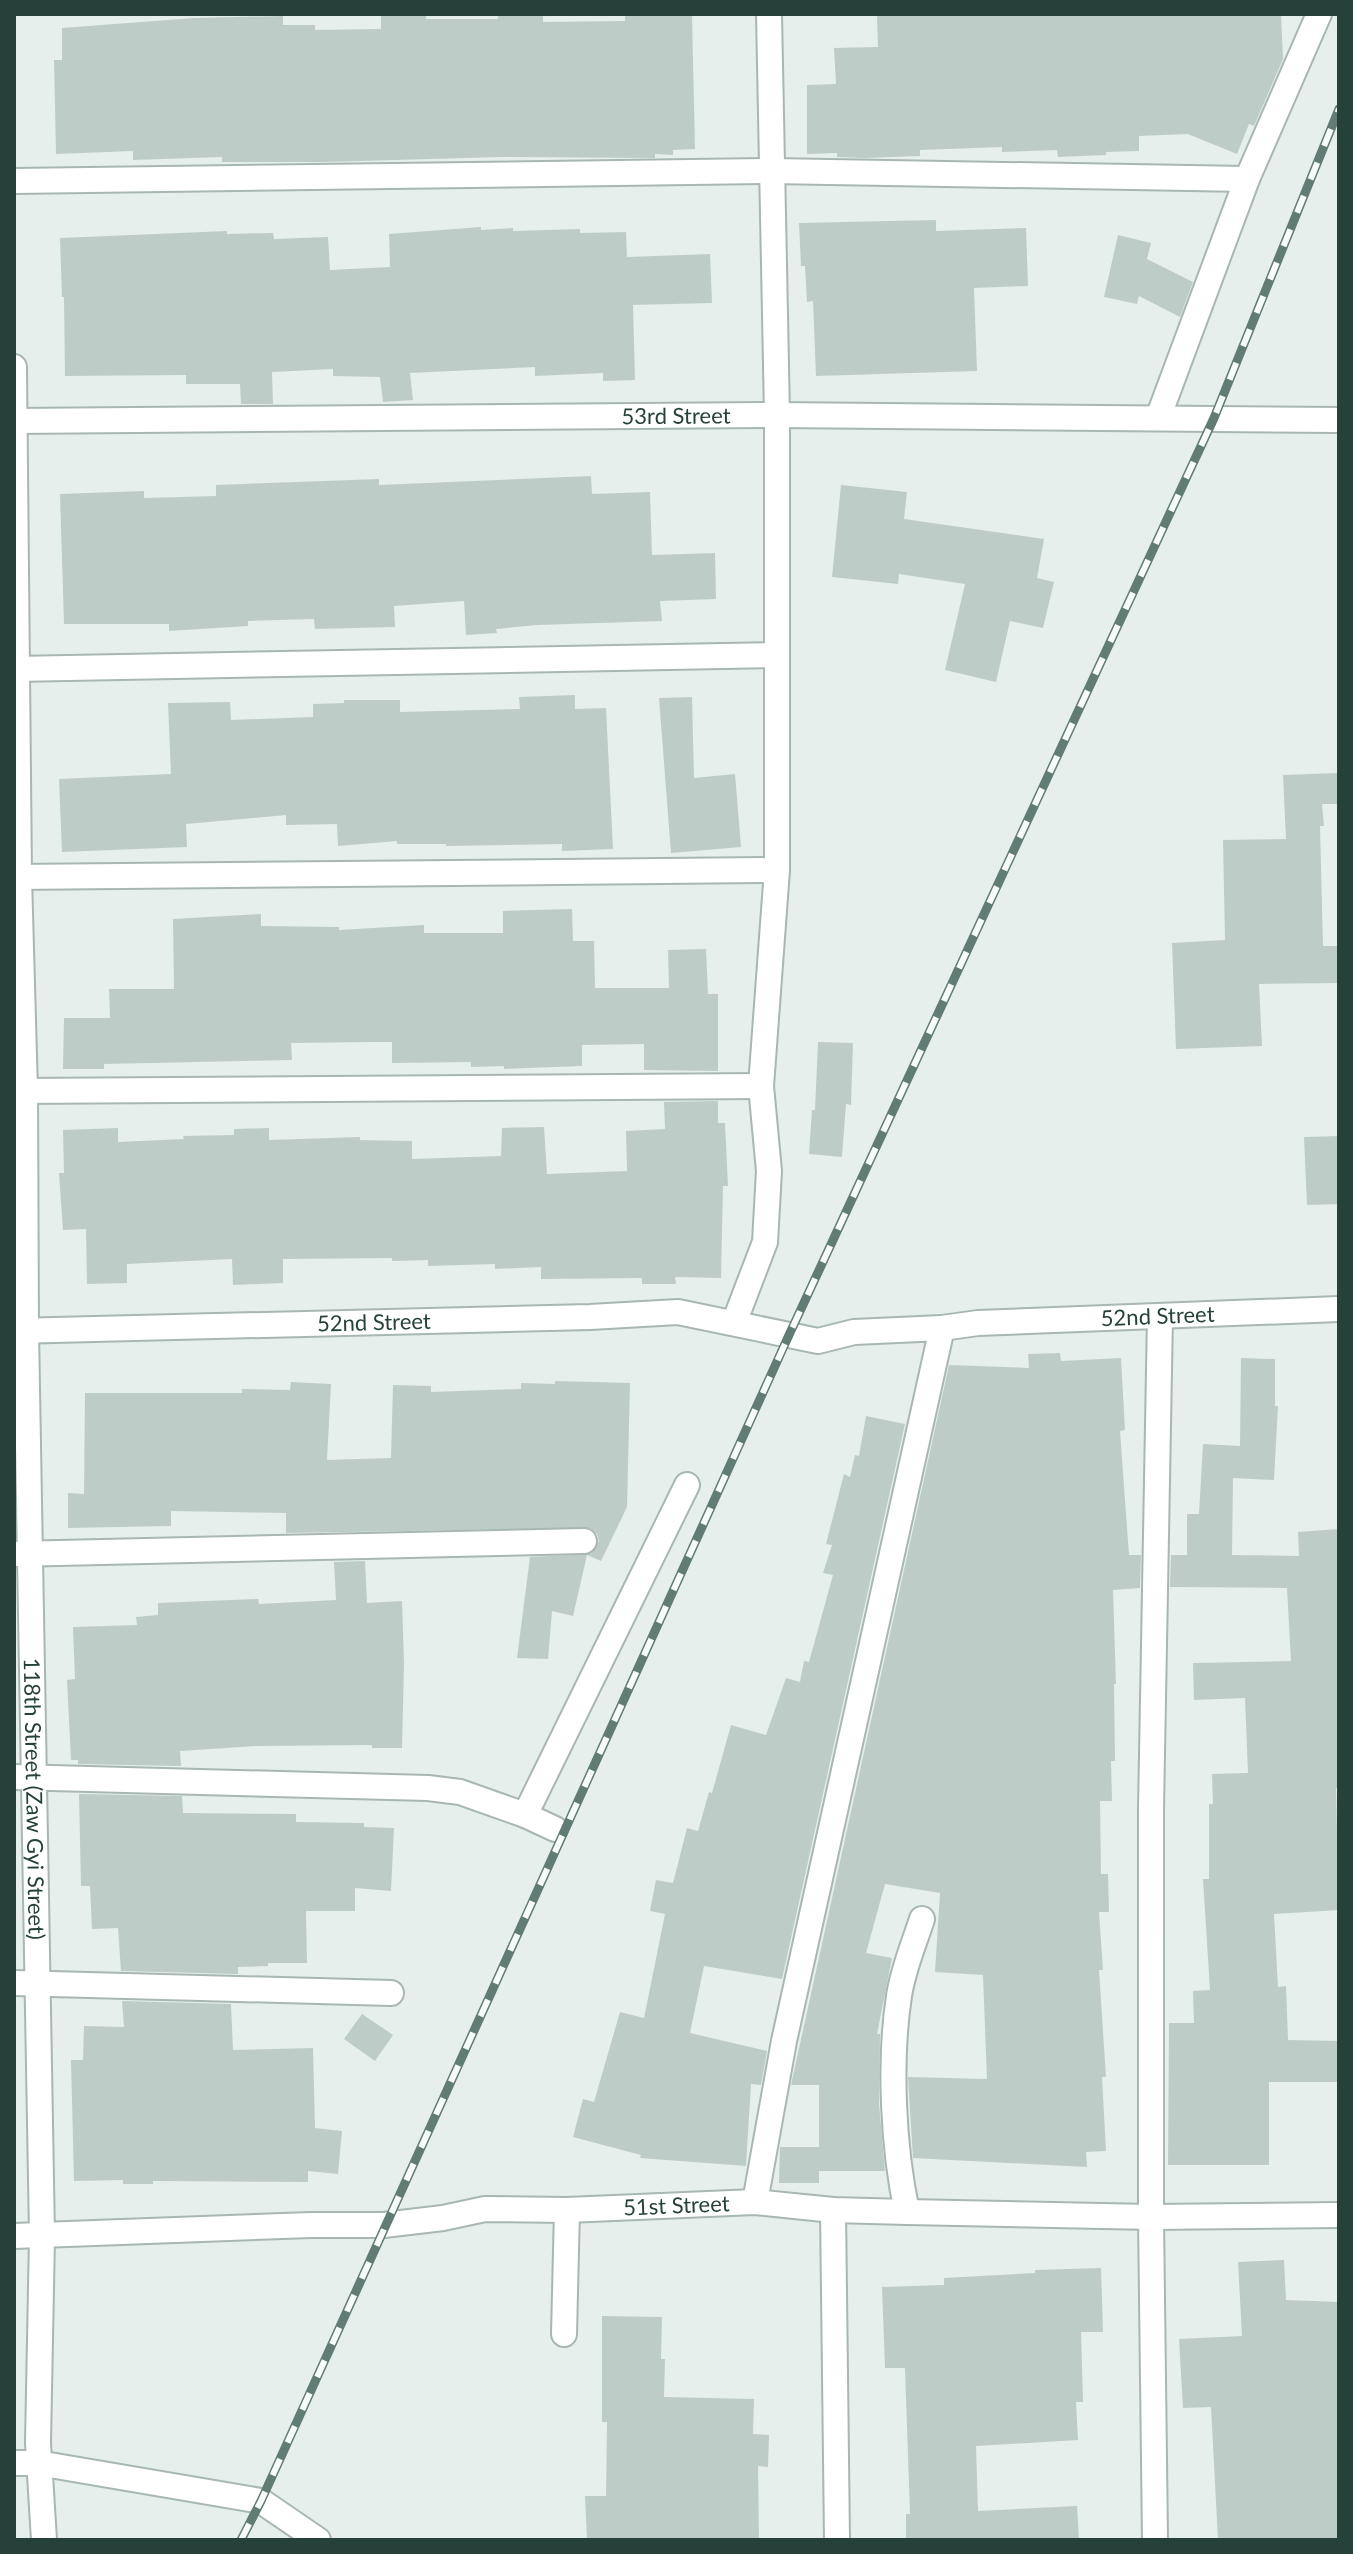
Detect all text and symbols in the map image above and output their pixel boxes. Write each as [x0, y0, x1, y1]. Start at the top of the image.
street label: 53rd Street [621, 401, 731, 429]
street label: 52nd Street [1100, 1300, 1215, 1331]
street label: 52nd Street [317, 1307, 431, 1337]
street label: 118th Street (Zaw Gyi Street) [19, 1658, 51, 1940]
street label: 51st Street [622, 2189, 730, 2221]

